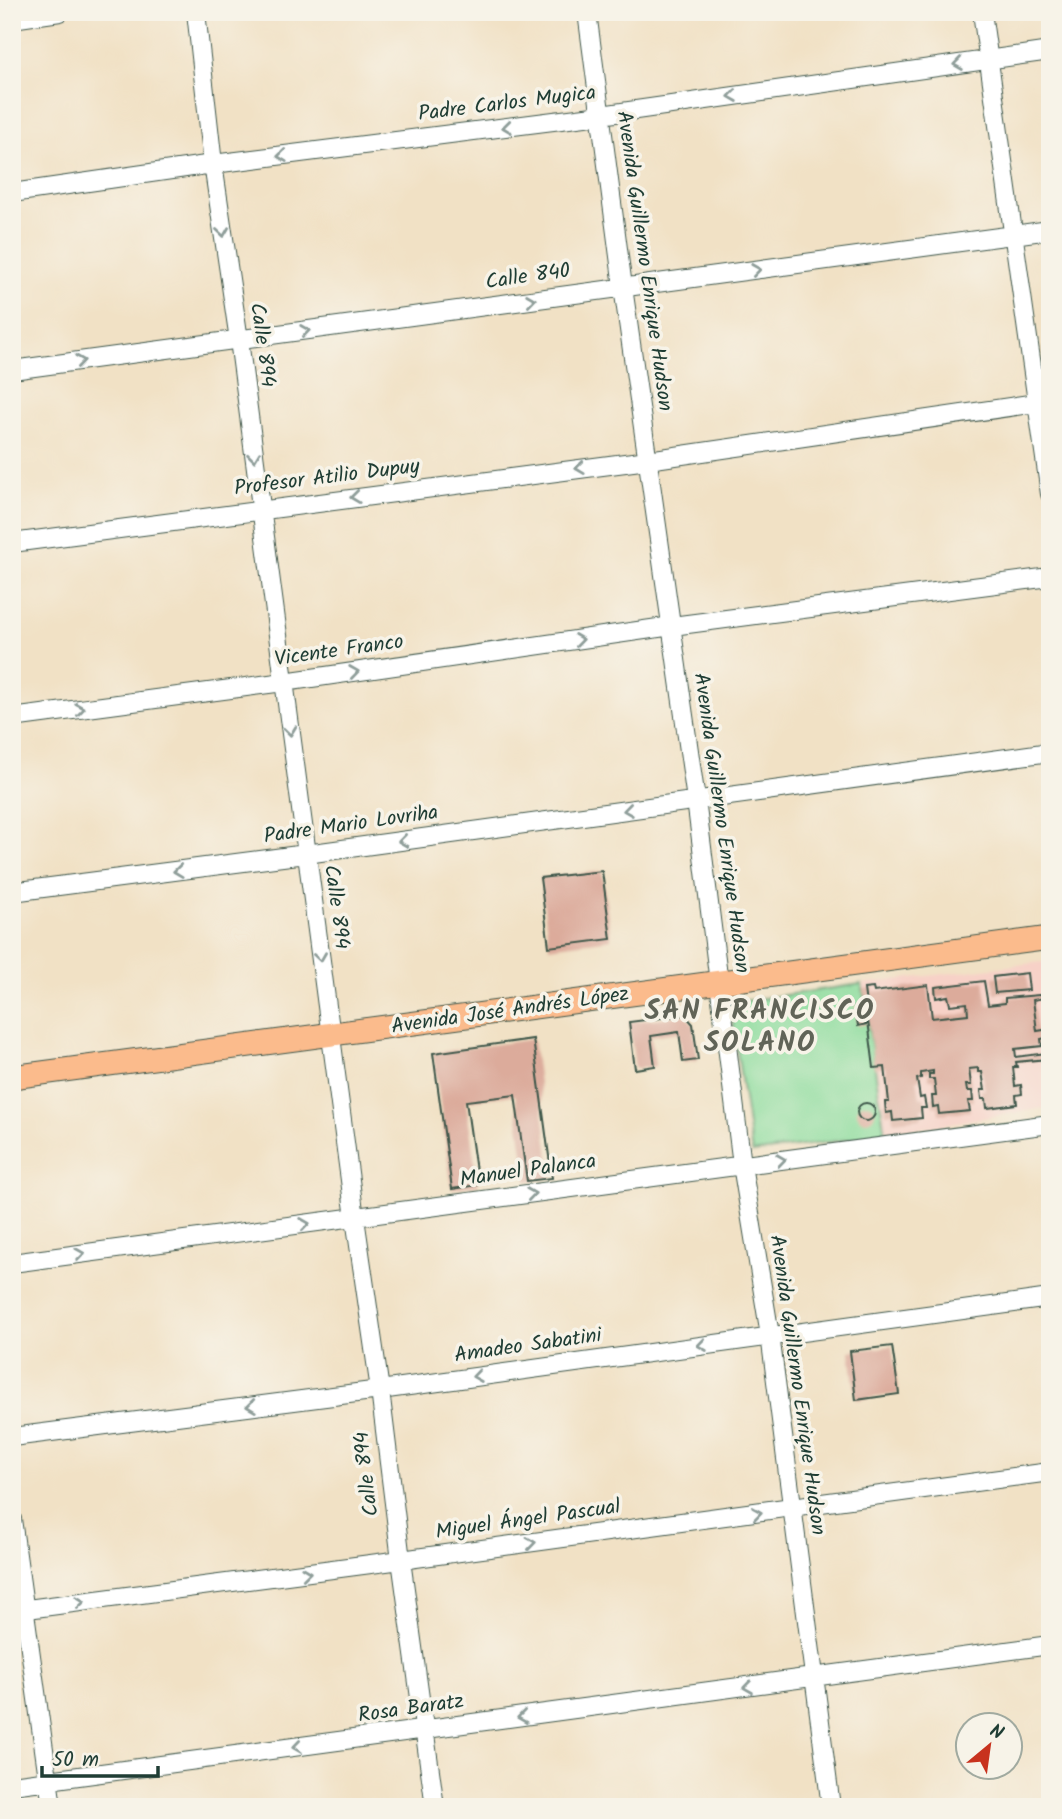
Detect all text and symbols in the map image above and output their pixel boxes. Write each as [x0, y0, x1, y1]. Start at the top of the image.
one-way arrow [952, 56, 964, 71]
street label: Padre Carlos Mugica [416, 77, 598, 131]
one-way arrow [727, 88, 739, 103]
street label: Avenida Guillermo Enrique Hudson [607, 109, 681, 413]
one-way arrow [501, 119, 513, 134]
one-way arrow [276, 148, 287, 163]
one-way arrow [215, 226, 230, 238]
street label: Calle 840 [483, 255, 573, 299]
one-way arrow [750, 262, 762, 277]
one-way arrow [525, 293, 537, 308]
street label: Calle 894 [240, 301, 284, 389]
one-way arrow [300, 323, 311, 338]
one-way arrow [74, 354, 86, 369]
street label: Profesor Atilio Dupuy [232, 450, 422, 506]
one-way arrow [246, 451, 261, 463]
one-way arrow [574, 461, 586, 476]
one-way arrow [349, 490, 361, 505]
street label: Vicente Franco [272, 626, 406, 676]
one-way arrow [573, 632, 585, 647]
one-way arrow [348, 665, 360, 680]
street label: Avenida Guillermo Enrique Hudson [684, 671, 758, 975]
one-way arrow [74, 702, 86, 717]
one-way arrow [283, 725, 298, 737]
street label: Padre Mario Lovriha [262, 796, 440, 854]
one-way arrow [623, 802, 634, 817]
one-way arrow [397, 833, 409, 848]
one-way arrow [172, 863, 183, 878]
street label: Calle 894 [314, 863, 358, 951]
one-way arrow [313, 951, 328, 963]
street label: Avenida José Andrés López [389, 978, 631, 1044]
district label: SAN FRANCISCO SOLANO [645, 989, 875, 1066]
street label: Manuel Palanca [458, 1145, 598, 1197]
one-way arrow [775, 1152, 786, 1167]
one-way arrow [525, 1186, 537, 1201]
one-way arrow [300, 1217, 311, 1232]
street label: Avenida Guillermo Enrique Hudson [760, 1233, 834, 1537]
one-way arrow [74, 1247, 86, 1262]
street label: Amadeo Sabatini [452, 1319, 605, 1373]
one-way arrow [696, 1337, 708, 1352]
one-way arrow [471, 1368, 483, 1383]
one-way arrow [245, 1399, 257, 1414]
street label: Calle 894 [345, 1430, 389, 1518]
street label: Miguel Ángel Pascual [433, 1491, 623, 1549]
one-way arrow [751, 1505, 762, 1520]
one-way arrow [525, 1536, 537, 1551]
one-way arrow [300, 1565, 311, 1580]
one-way arrow [74, 1595, 86, 1610]
one-way arrow [742, 1679, 753, 1694]
street label: Rosa Baratz [356, 1685, 466, 1733]
one-way arrow [516, 1710, 528, 1725]
north arrow [954, 1710, 1024, 1780]
text: N [984, 1717, 1009, 1749]
scale bar [42, 1735, 158, 1779]
one-way arrow [291, 1740, 303, 1755]
text: 50 m [52, 1744, 99, 1777]

